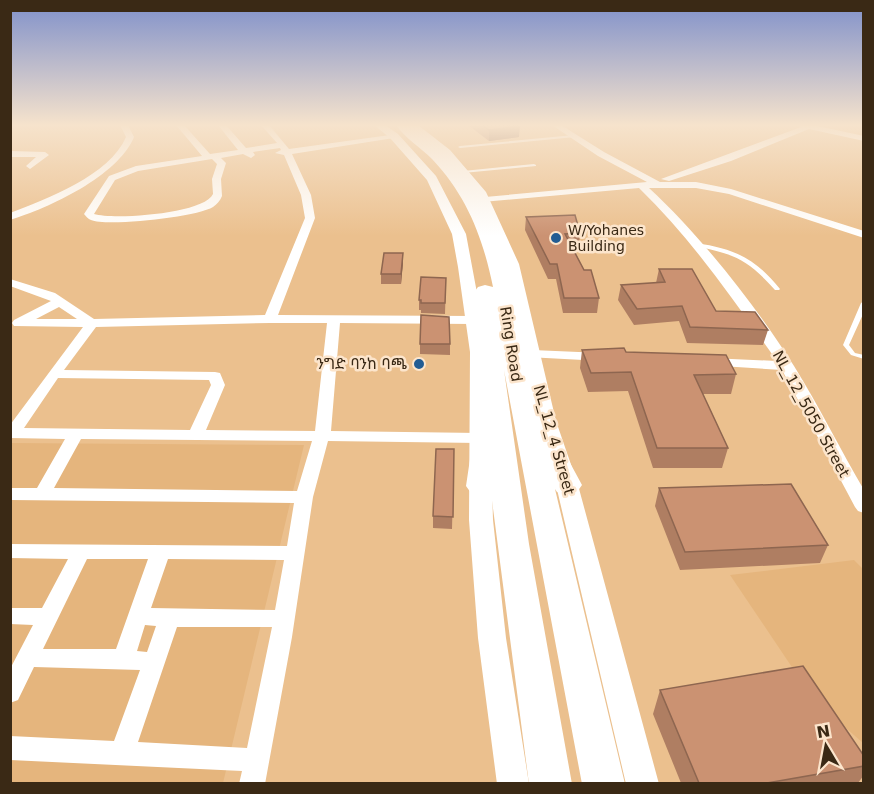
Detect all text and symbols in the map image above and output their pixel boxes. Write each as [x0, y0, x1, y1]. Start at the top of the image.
place label: W/Yohanes Building [568, 222, 644, 254]
marker: W/Yohanes Building [549, 231, 563, 245]
street label: Ring Road [496, 305, 526, 383]
street label: NL_12_5050 Street [768, 347, 853, 481]
place label: ንግድ ባንከ ባጫ [316, 355, 408, 373]
marker: ንግድ ባንከ ባጫ [412, 357, 426, 371]
street label: NL_12_4 Street [529, 383, 578, 497]
north arrow [796, 716, 856, 776]
text: N [815, 721, 832, 742]

